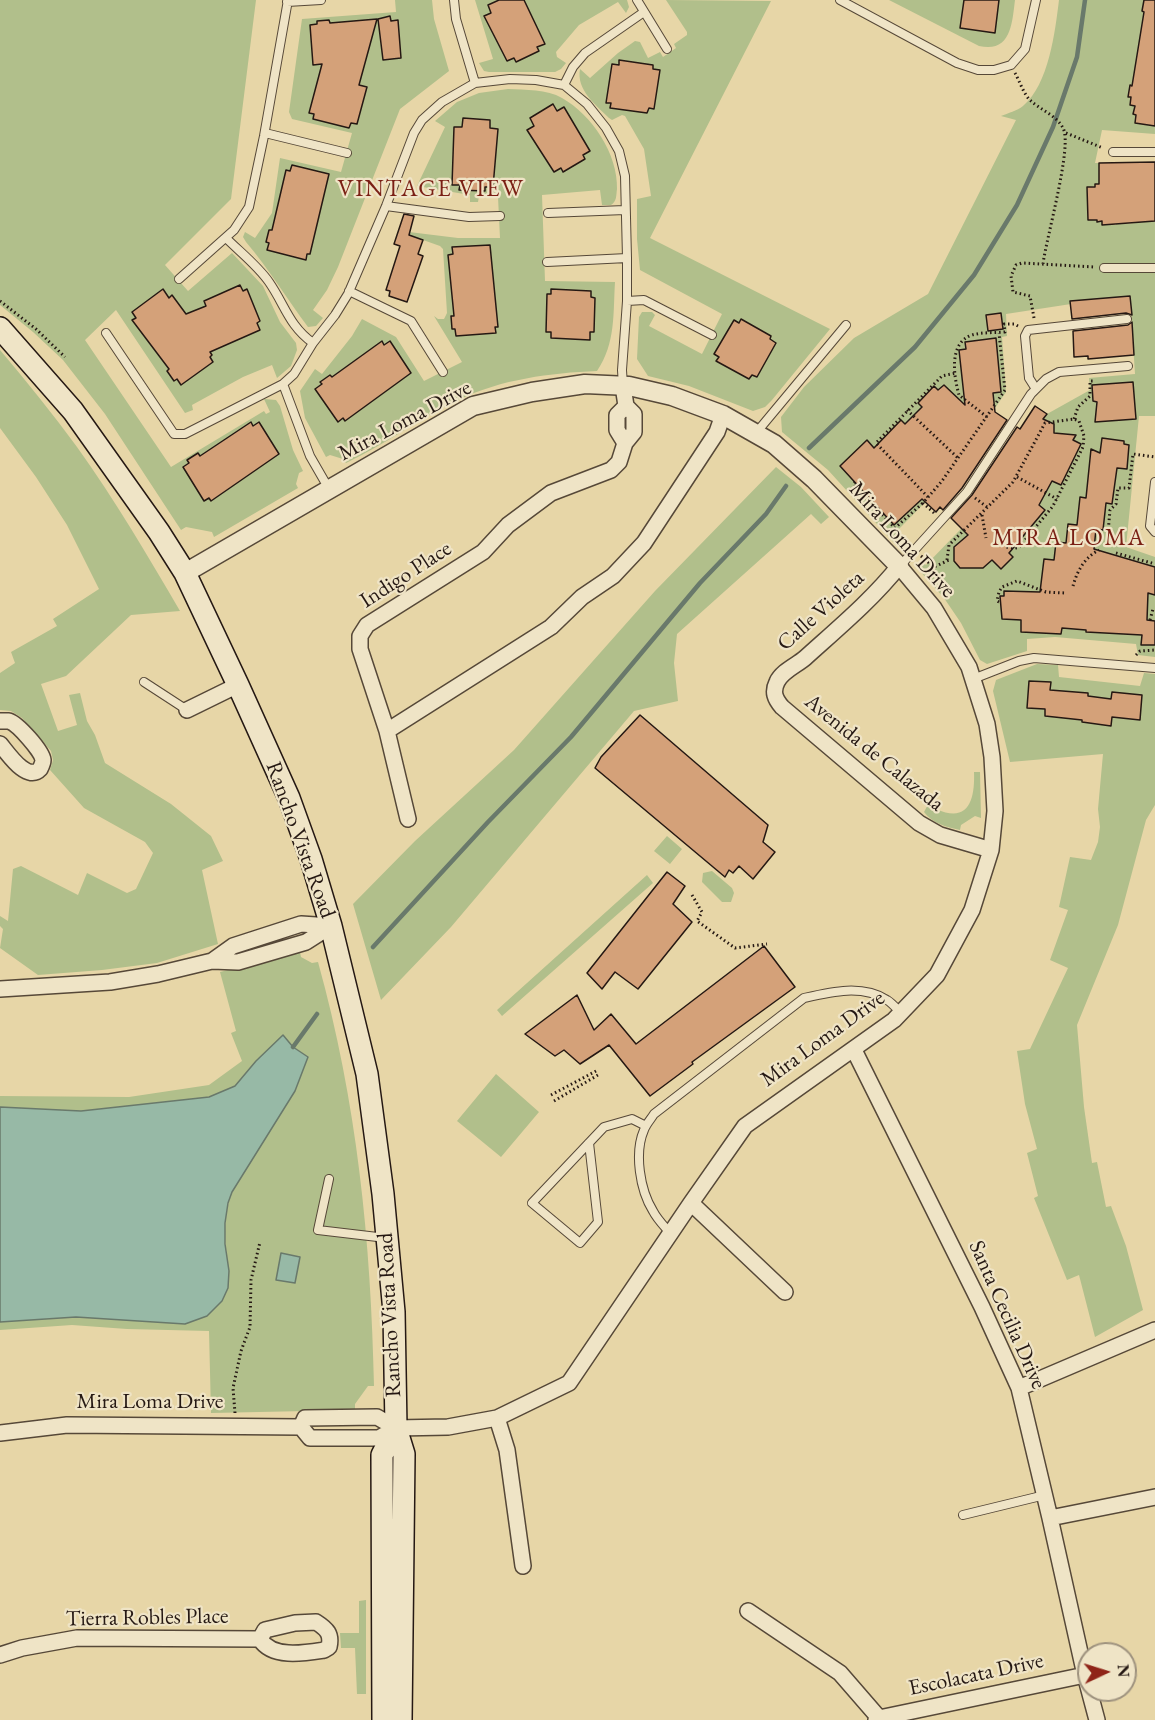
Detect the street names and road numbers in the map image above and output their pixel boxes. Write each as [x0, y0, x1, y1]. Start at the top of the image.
street label: Mira Loma Drive [334, 375, 476, 467]
street label: Mira Loma Drive [843, 477, 961, 603]
street label: Indigo Place [355, 536, 457, 614]
street label: Calle Violeta [772, 565, 870, 657]
street label: Avenida de Calazada [799, 689, 949, 817]
street label: Rancho Vista Road [259, 758, 341, 922]
street label: Mira Loma Drive [756, 985, 890, 1093]
street label: Rancho Vista Road [373, 1232, 407, 1398]
street label: Santa Cecilia Drive [962, 1237, 1052, 1393]
street label: Mira Loma Drive [77, 1389, 223, 1415]
street label: Tierra Robles Place [65, 1603, 229, 1633]
street label: Escolacata Drive [906, 1648, 1046, 1702]

